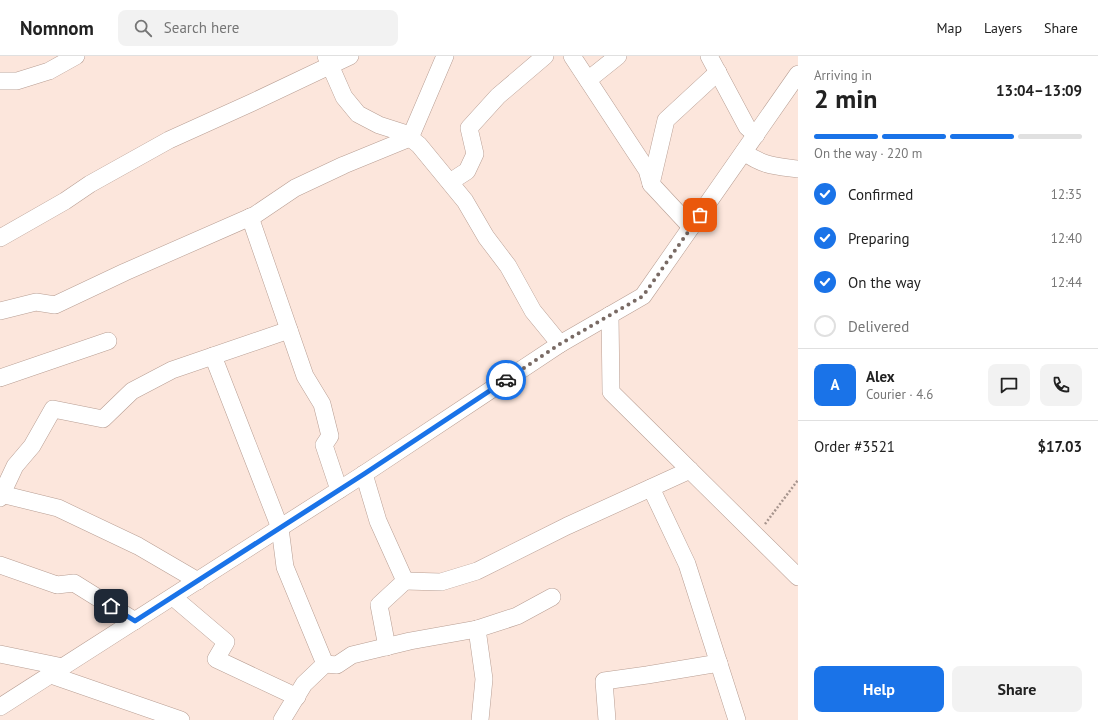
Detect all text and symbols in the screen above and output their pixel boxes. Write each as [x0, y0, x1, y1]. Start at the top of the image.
search box [118, 10, 398, 46]
text: Nomnom [20, 16, 94, 40]
icon: search [132, 17, 154, 39]
text: Search here [164, 18, 240, 37]
text: Map [936, 19, 962, 37]
text: Layers [984, 19, 1022, 37]
text: Share [1044, 19, 1078, 37]
text: Arriving in [814, 67, 872, 84]
text: 13:04–13:09 [996, 81, 1082, 100]
text: 2 min [814, 82, 877, 115]
text: On the way · 220 m [814, 145, 922, 162]
icon: check [814, 183, 836, 205]
text: Confirmed [848, 185, 913, 204]
text: 12:35 [1051, 186, 1082, 203]
pin [683, 198, 717, 232]
icon: bag [689, 204, 711, 226]
icon: check [814, 227, 836, 249]
text: Preparing [848, 229, 910, 248]
text: 12:40 [1051, 230, 1082, 247]
icon: check [814, 271, 836, 293]
text: On the way [848, 273, 921, 292]
text: 12:44 [1051, 274, 1082, 291]
text: Delivered [848, 317, 909, 336]
courier [486, 360, 526, 400]
button: chat [988, 364, 1030, 406]
button: phone [1040, 364, 1082, 406]
text: Alex [866, 367, 895, 386]
icon: car [495, 369, 517, 391]
text: A [830, 375, 840, 394]
text: Courier · 4.6 [866, 386, 933, 403]
text: Order #3521 [814, 437, 895, 456]
text: $17.03 [1038, 437, 1082, 456]
pin [94, 589, 128, 623]
icon: home [100, 595, 122, 617]
button: Help [814, 666, 944, 712]
button: Share [952, 666, 1082, 712]

